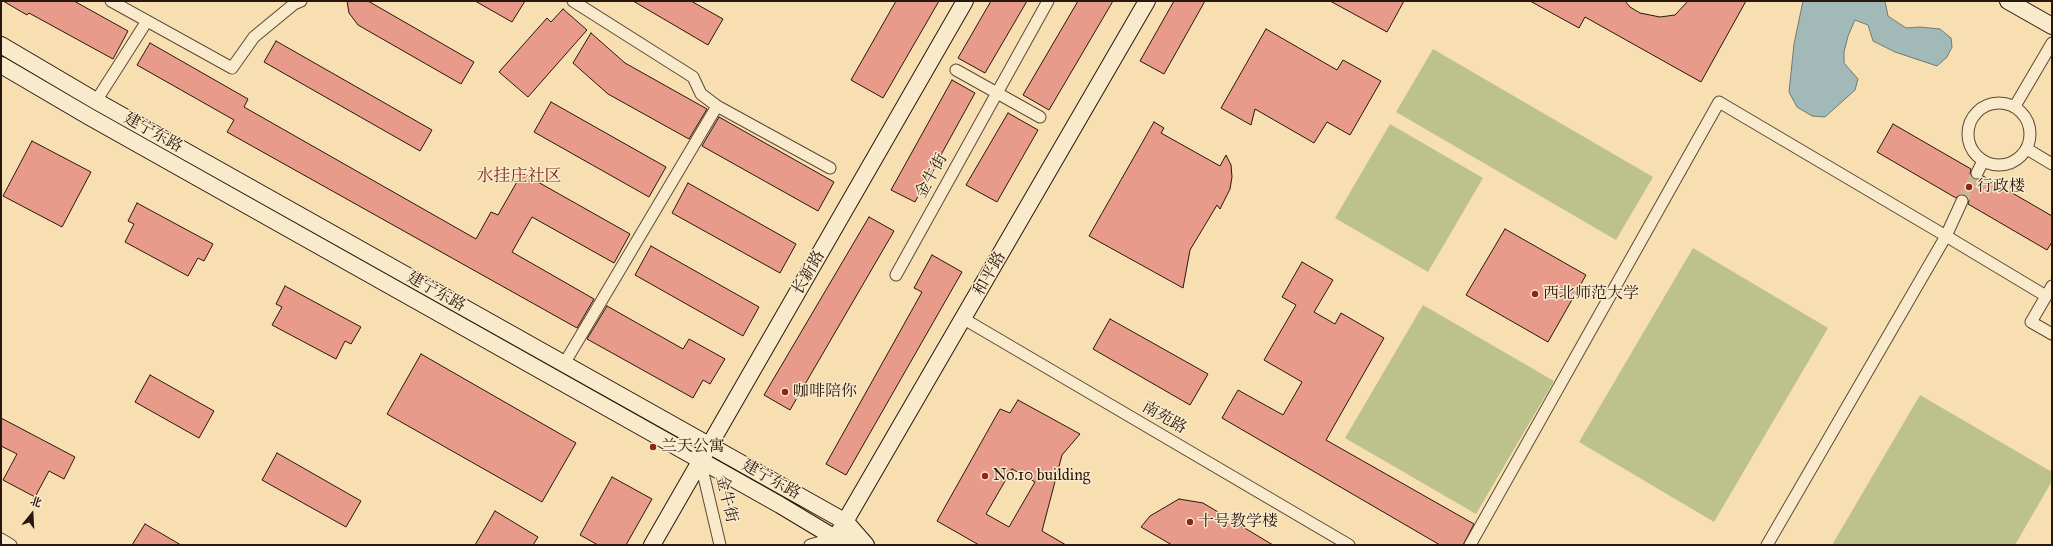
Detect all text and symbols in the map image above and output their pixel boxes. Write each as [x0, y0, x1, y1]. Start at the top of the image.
street label: 建宁东路 [120, 109, 186, 157]
street label: 金牛街 [912, 150, 952, 202]
district label: 水挂庄社区 [477, 167, 561, 187]
place label: 行政楼 [1977, 177, 2025, 197]
marker: 行政楼 [1964, 182, 1974, 192]
street label: 长新路 [789, 247, 829, 299]
street label: 和平路 [970, 248, 1010, 300]
street label: 建宁东路 [403, 268, 469, 316]
place label: 西北师范大学 [1543, 284, 1639, 304]
marker: 西北师范大学 [1530, 289, 1540, 299]
place label: 咖啡陪你 [793, 382, 857, 402]
marker: 咖啡陪你 [780, 387, 790, 397]
street label: 南苑路 [1138, 398, 1190, 438]
place label: 兰天公寓 [661, 437, 725, 457]
marker: 兰天公寓 [648, 442, 658, 452]
street label: 建宁东路 [738, 456, 804, 504]
place label: No.10 building [993, 466, 1090, 486]
marker: No.10 building [980, 471, 990, 481]
street label: 金牛街 [711, 473, 741, 525]
north arrow [12, 494, 52, 534]
text: 北 [29, 494, 43, 510]
place label: 十号教学楼 [1198, 512, 1278, 532]
marker: 十号教学楼 [1185, 517, 1195, 527]

